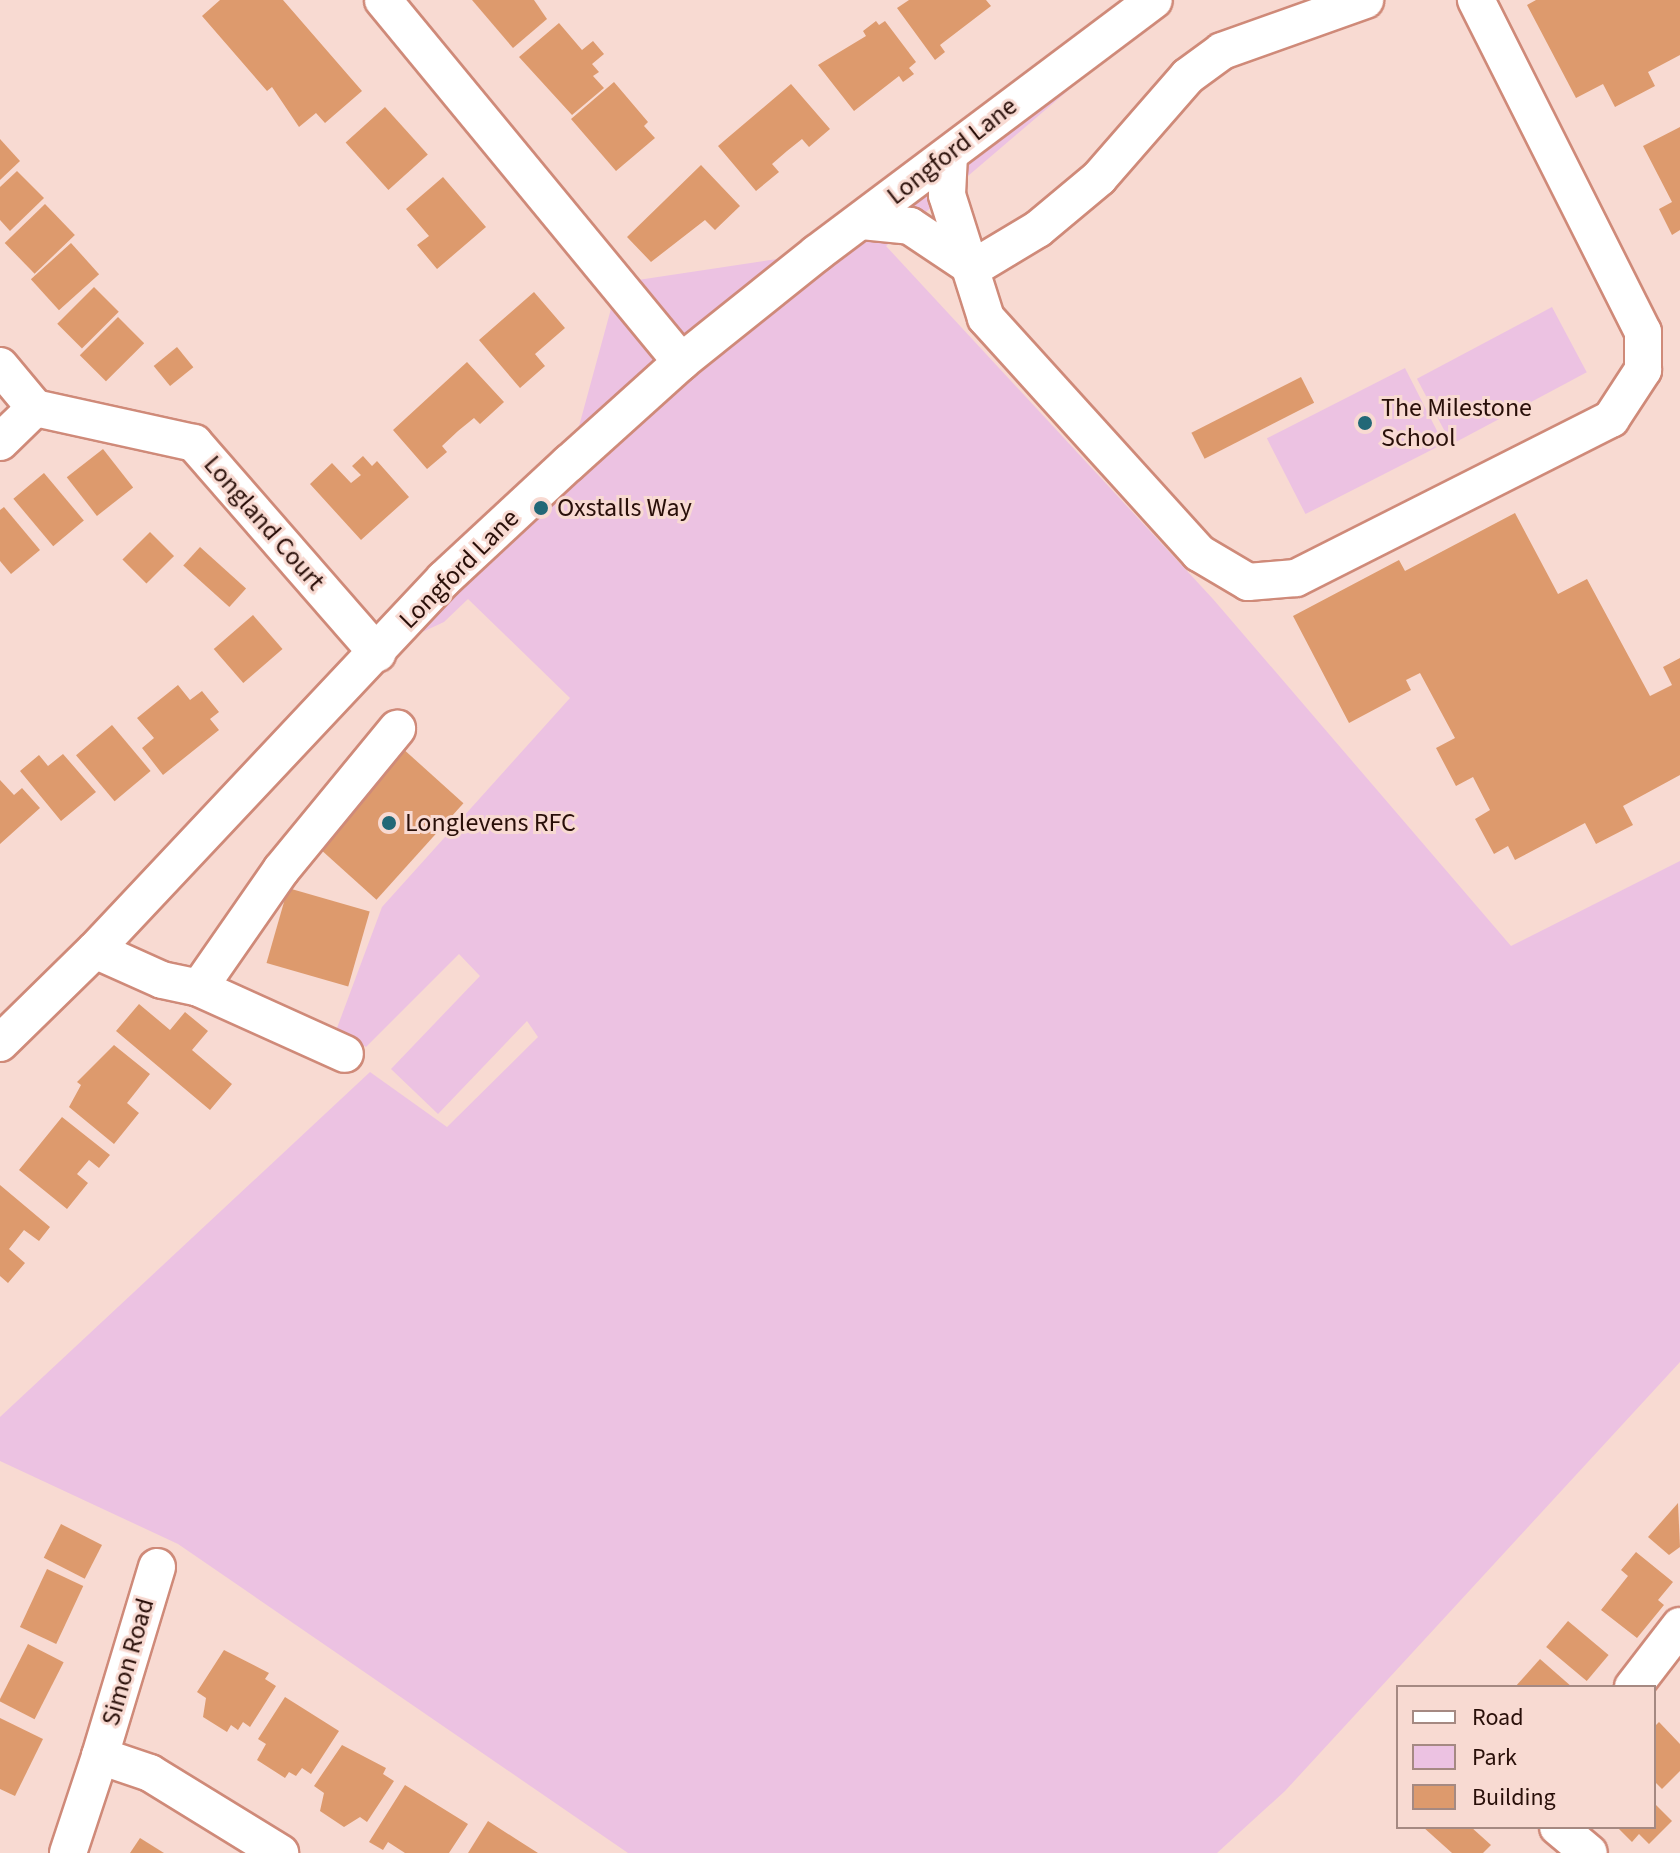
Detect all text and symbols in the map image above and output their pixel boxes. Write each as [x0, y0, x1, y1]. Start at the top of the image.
street label: Longford Lane [881, 91, 1023, 211]
place label: The Milestone School [1381, 392, 1532, 454]
marker: The Milestone School [1356, 414, 1374, 432]
street label: Longland Court [197, 449, 331, 597]
place label: Oxstalls Way [557, 492, 692, 524]
marker: Oxstalls Way [532, 499, 550, 517]
street label: Longford Lane [393, 503, 525, 635]
place label: Longlevens RFC [405, 807, 576, 839]
marker: Longlevens RFC [380, 814, 398, 832]
street label: Simon Road [95, 1595, 161, 1729]
legend [1396, 1685, 1656, 1829]
text: Road [1472, 1700, 1524, 1735]
text: Park [1472, 1740, 1517, 1775]
text: Building [1472, 1780, 1556, 1815]

